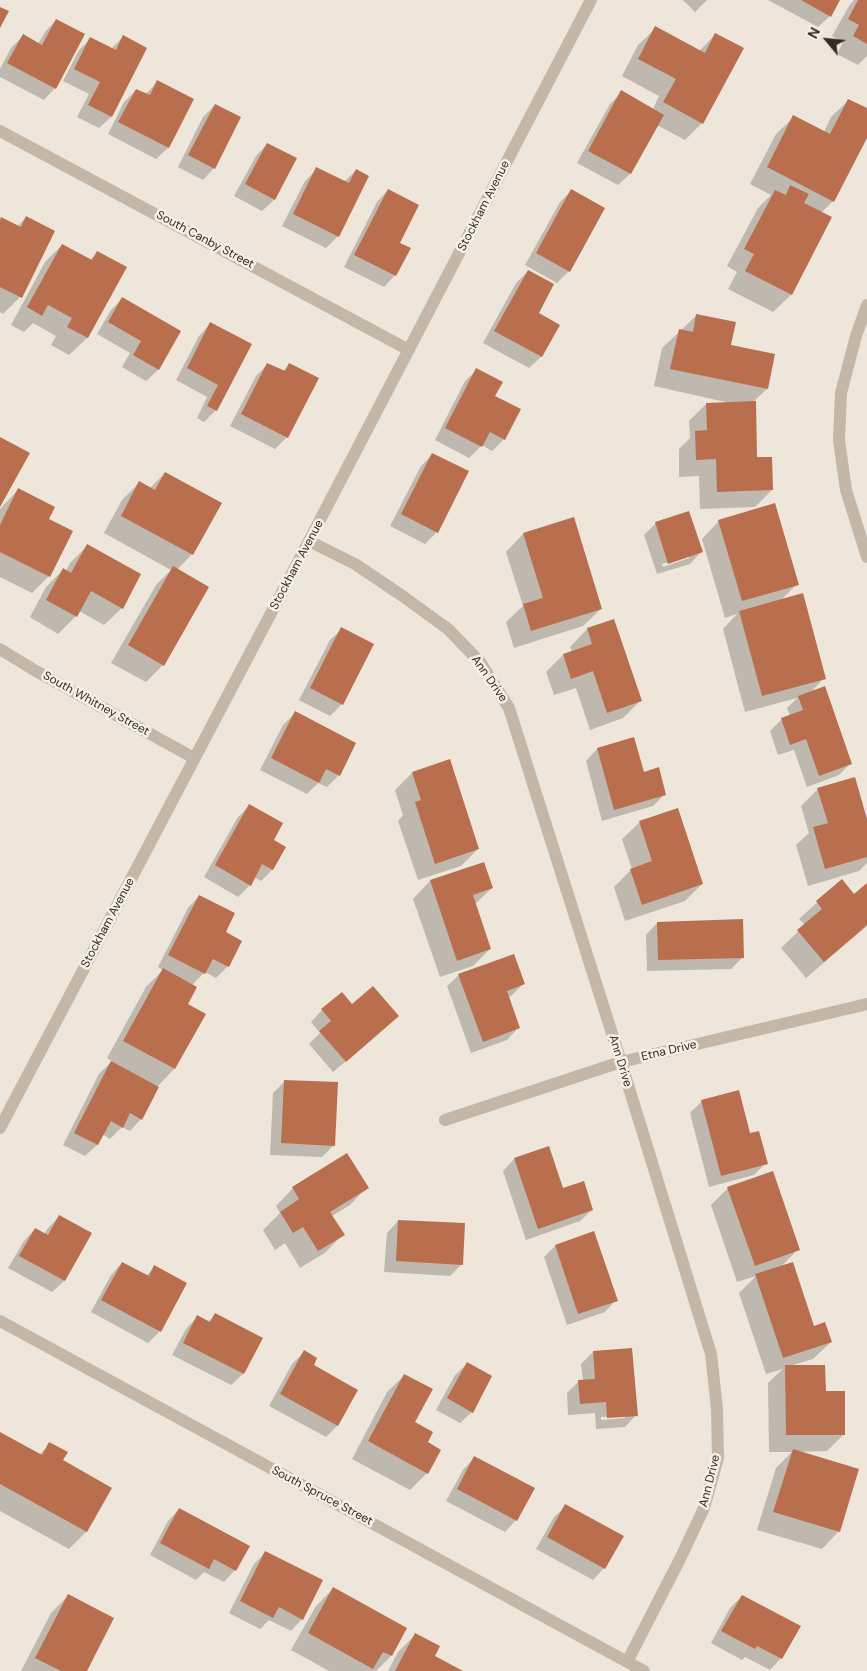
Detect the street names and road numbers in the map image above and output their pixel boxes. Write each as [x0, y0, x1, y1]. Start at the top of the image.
street label: Stockham Avenue [455, 158, 513, 254]
street label: South Canby Street [154, 208, 256, 272]
street label: Stockham Avenue [267, 518, 327, 612]
street label: Ann Drive [468, 653, 510, 705]
street label: South Whitney Street [40, 669, 152, 739]
street label: Stockham Avenue [78, 876, 138, 970]
street label: Ann Drive [605, 1033, 635, 1089]
street label: Etna Drive [640, 1038, 698, 1064]
street label: Ann Drive [697, 1453, 723, 1509]
street label: South Spruce Street [269, 1463, 375, 1529]

